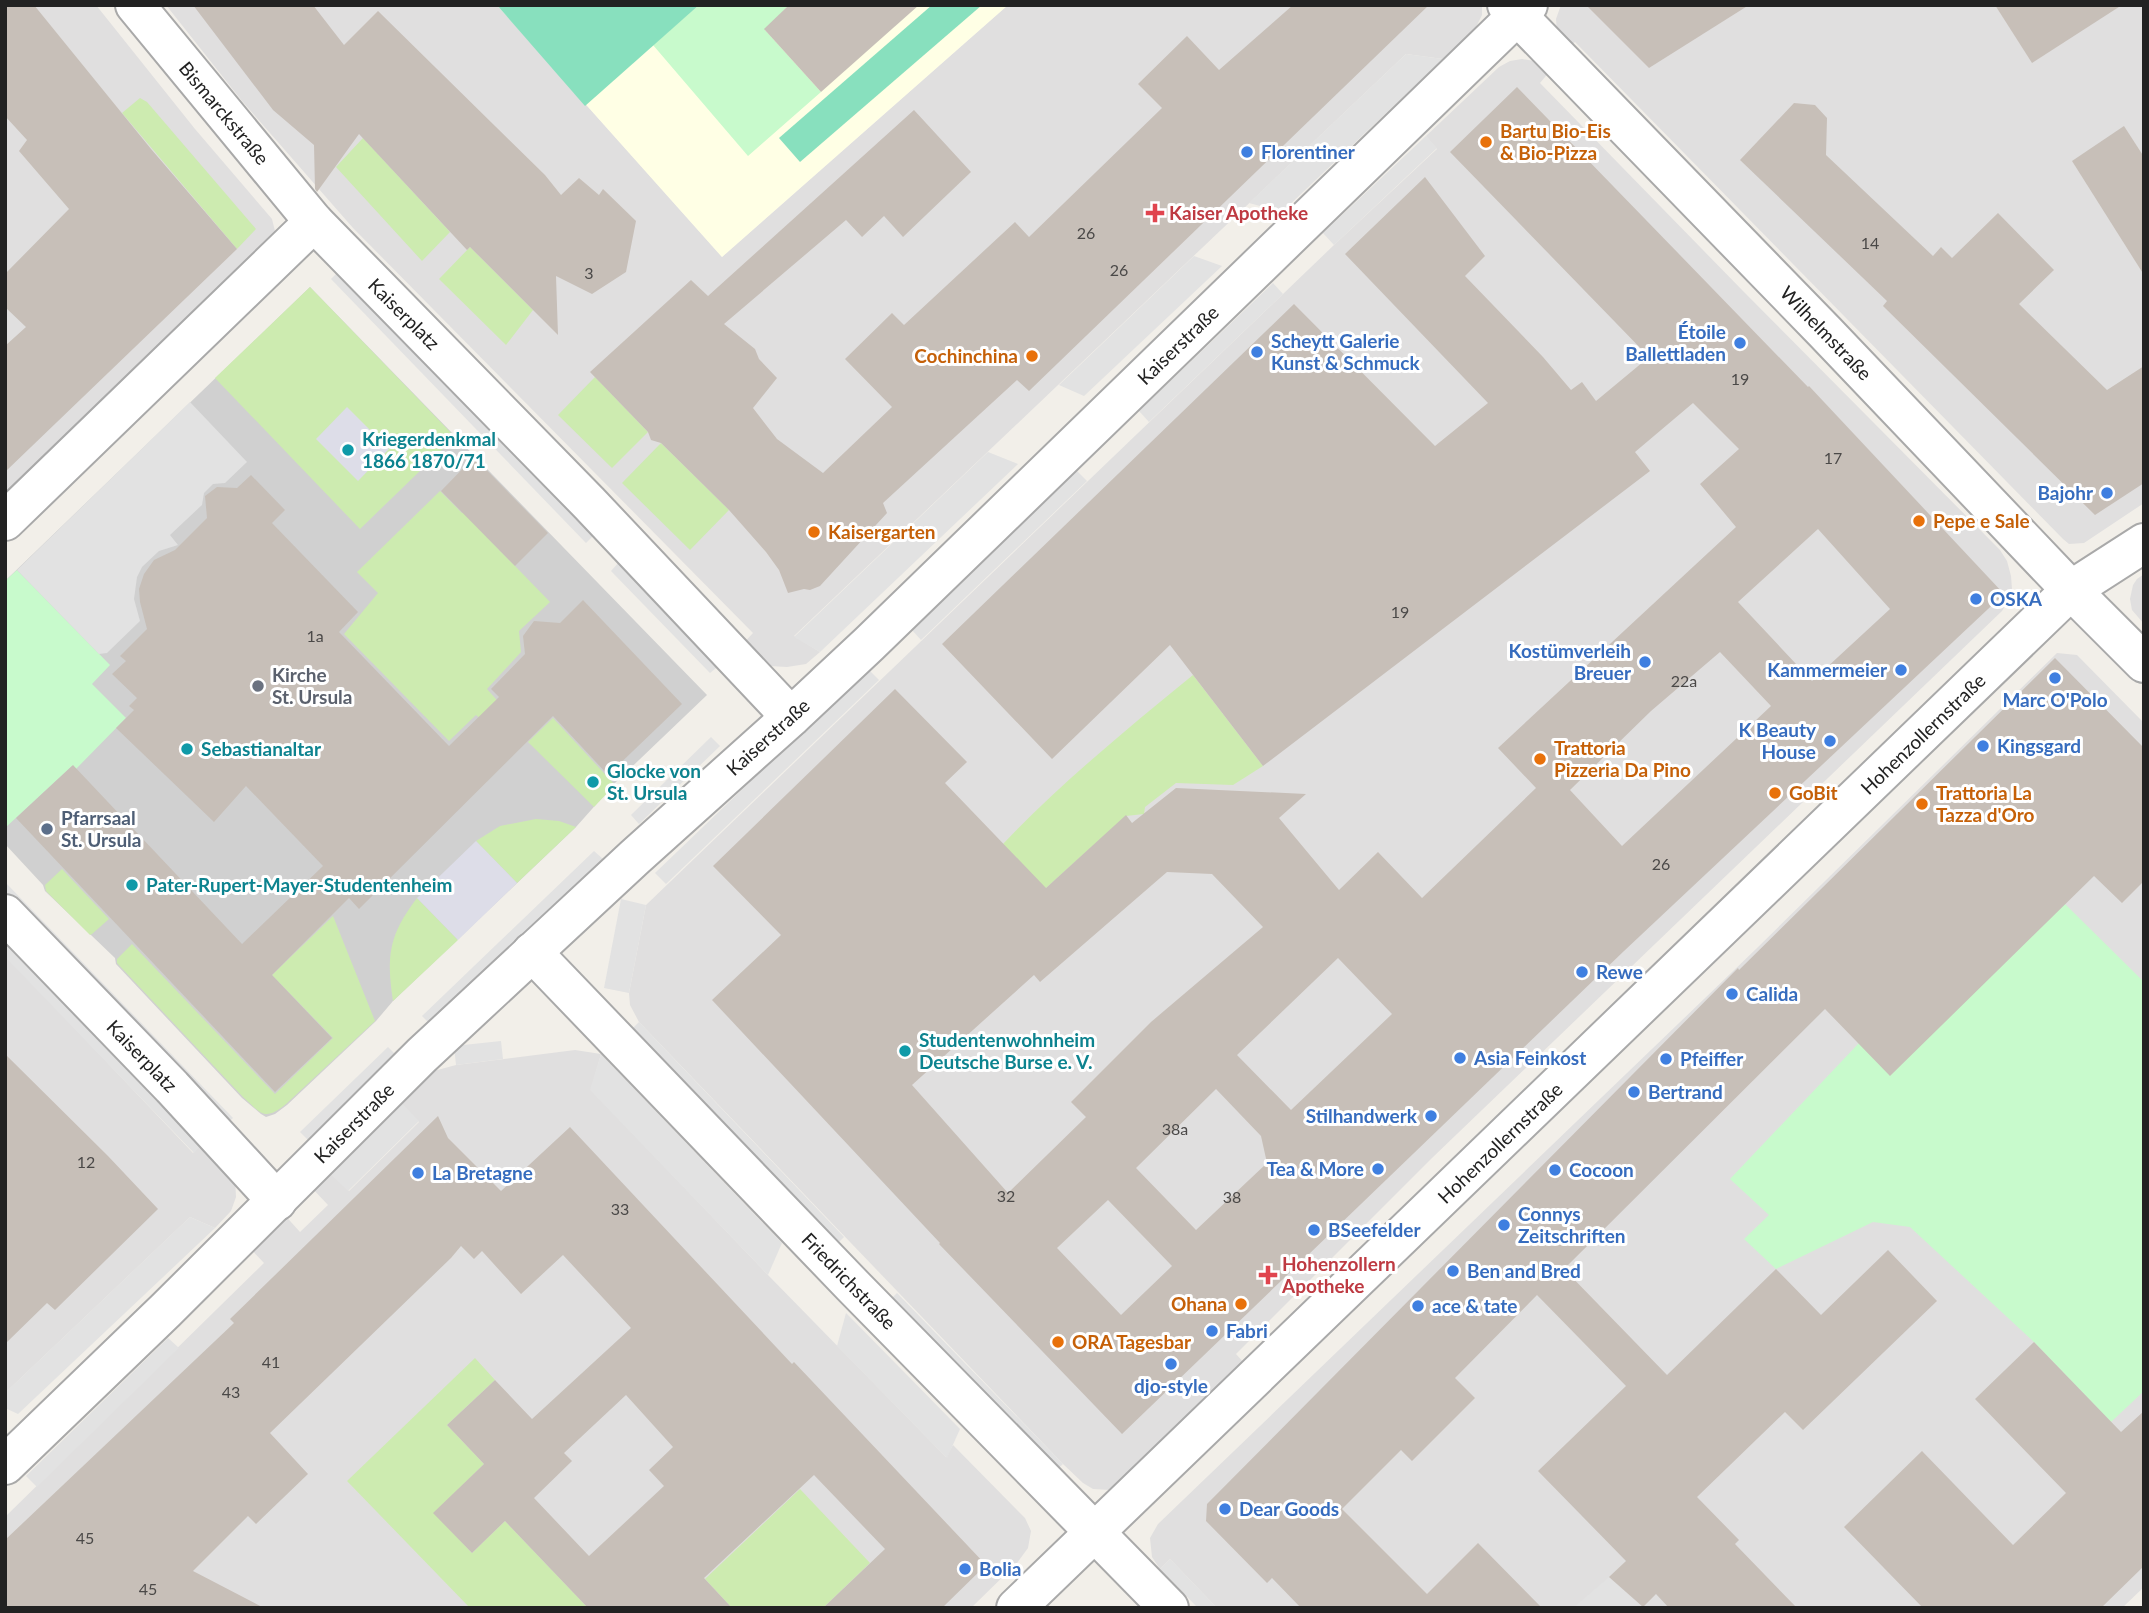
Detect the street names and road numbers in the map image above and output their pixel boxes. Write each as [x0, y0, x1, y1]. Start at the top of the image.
street label: Bismarckstraße [175, 56, 274, 169]
street label: Kaiserplatz [364, 273, 445, 354]
street label: Wilhelmstraße [1776, 281, 1877, 384]
street label: Kaiserstraße [1132, 300, 1223, 389]
street label: Hohenzollernstraße [1856, 668, 1990, 799]
street label: Kaiserstraße [721, 693, 814, 780]
street label: Kaiserplatz [102, 1015, 182, 1097]
street label: Hohenzollernstraße [1433, 1077, 1567, 1208]
street label: Kaiserstraße [309, 1078, 399, 1168]
street label: Friedrichstraße [797, 1228, 901, 1334]

